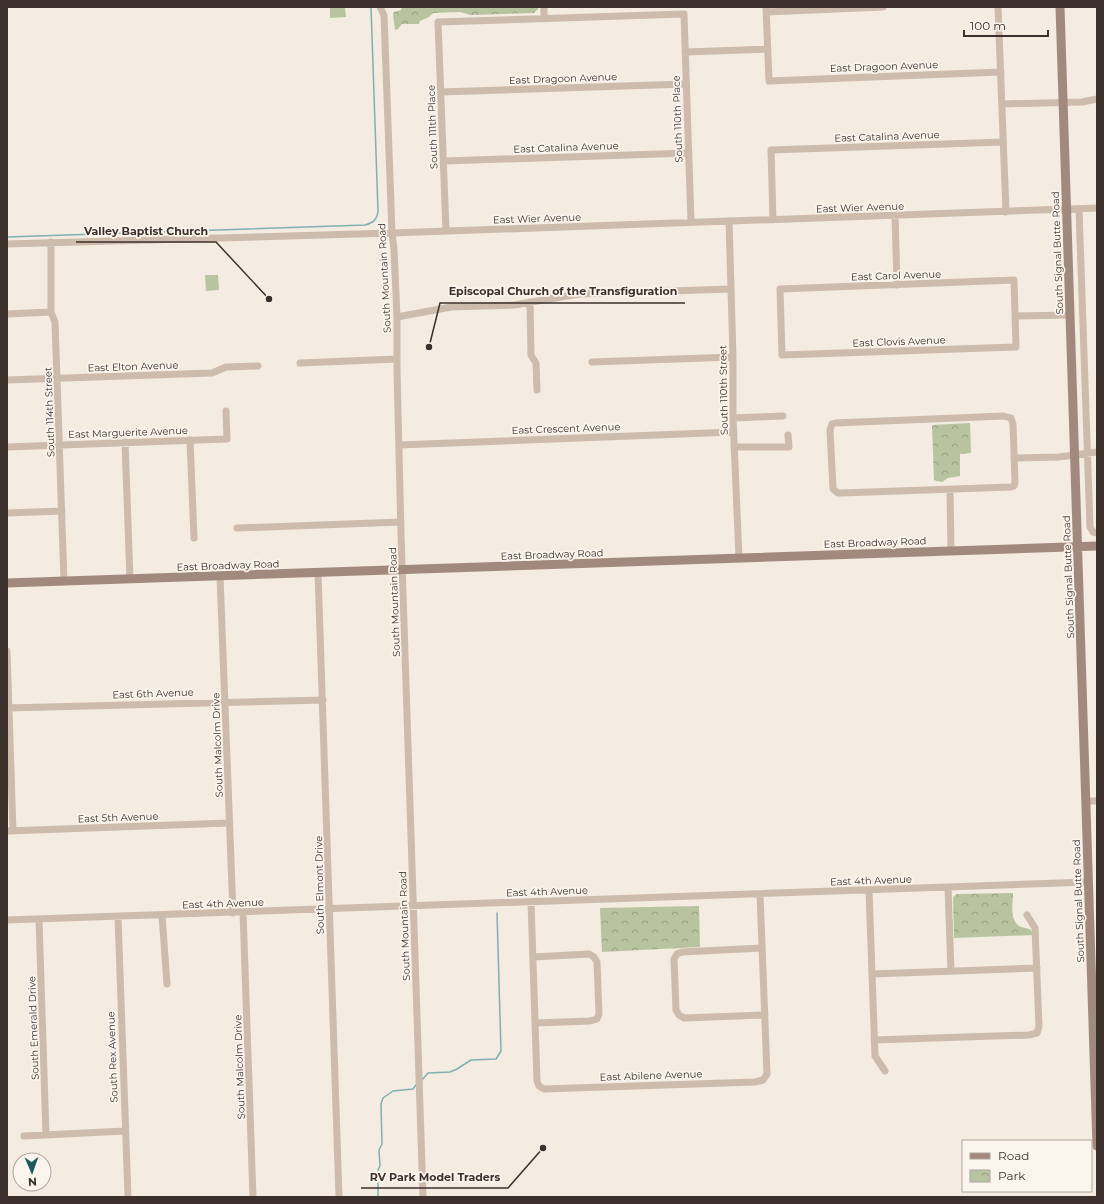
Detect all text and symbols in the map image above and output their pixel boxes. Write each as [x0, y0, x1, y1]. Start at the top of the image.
scale bar [964, 12, 1048, 38]
text: 100 m [970, 18, 1006, 33]
street label: East Dragoon Avenue [830, 58, 938, 75]
street label: East Dragoon Avenue [509, 70, 617, 87]
street label: South 110th Place [669, 75, 686, 163]
street label: South 111th Place [425, 85, 440, 169]
street label: East Catalina Avenue [834, 128, 940, 145]
street label: East Catalina Avenue [513, 139, 619, 156]
street label: South Signal Butte Road [1049, 191, 1066, 315]
street label: East Wier Avenue [816, 199, 904, 216]
street label: East Wier Avenue [493, 210, 581, 227]
callout: Valley Baptist Church [76, 219, 216, 242]
street label: South Mountain Road [375, 223, 394, 333]
text: Valley Baptist Church [83, 224, 208, 238]
street label: East Carol Avenue [851, 267, 941, 284]
callout: Episcopal Church of the Transfiguration [440, 280, 685, 303]
text: Episcopal Church of the Transfiguration [449, 284, 677, 298]
street label: East Clovis Avenue [852, 333, 946, 350]
street label: South 110th Street [716, 345, 731, 435]
street label: East Elton Avenue [87, 358, 179, 375]
street label: South 114th Street [41, 367, 58, 457]
street label: East Crescent Avenue [511, 420, 621, 437]
street label: East Marguerite Avenue [68, 424, 188, 441]
street label: South Signal Butte Road [1060, 515, 1077, 639]
street label: East Broadway Road [823, 534, 927, 551]
street label: East Broadway Road [500, 546, 604, 563]
street label: South Mountain Road [386, 547, 403, 657]
street label: East Broadway Road [176, 557, 280, 574]
street label: East 6th Avenue [112, 686, 194, 701]
street label: South Malcolm Drive [209, 692, 226, 798]
street label: East 5th Avenue [77, 810, 159, 825]
street label: South Elmont Drive [312, 836, 327, 934]
street label: South Signal Butte Road [1070, 839, 1087, 963]
street label: South Mountain Road [396, 871, 413, 981]
street label: East 4th Avenue [830, 873, 912, 888]
street label: East 4th Avenue [506, 884, 588, 899]
street label: East 4th Avenue [182, 896, 264, 911]
street label: South Emerald Drive [25, 976, 42, 1080]
street label: South Rex Avenue [104, 1011, 121, 1103]
street label: South Malcolm Drive [231, 1014, 248, 1120]
street label: East Abilene Avenue [600, 1067, 703, 1084]
legend [962, 1140, 1092, 1192]
text: Road [998, 1148, 1029, 1163]
north arrow [12, 1152, 52, 1192]
callout: RV Park Model Traders [361, 1165, 508, 1188]
text: Park [998, 1168, 1026, 1183]
text: RV Park Model Traders [370, 1170, 501, 1184]
text: N [28, 1175, 37, 1189]

